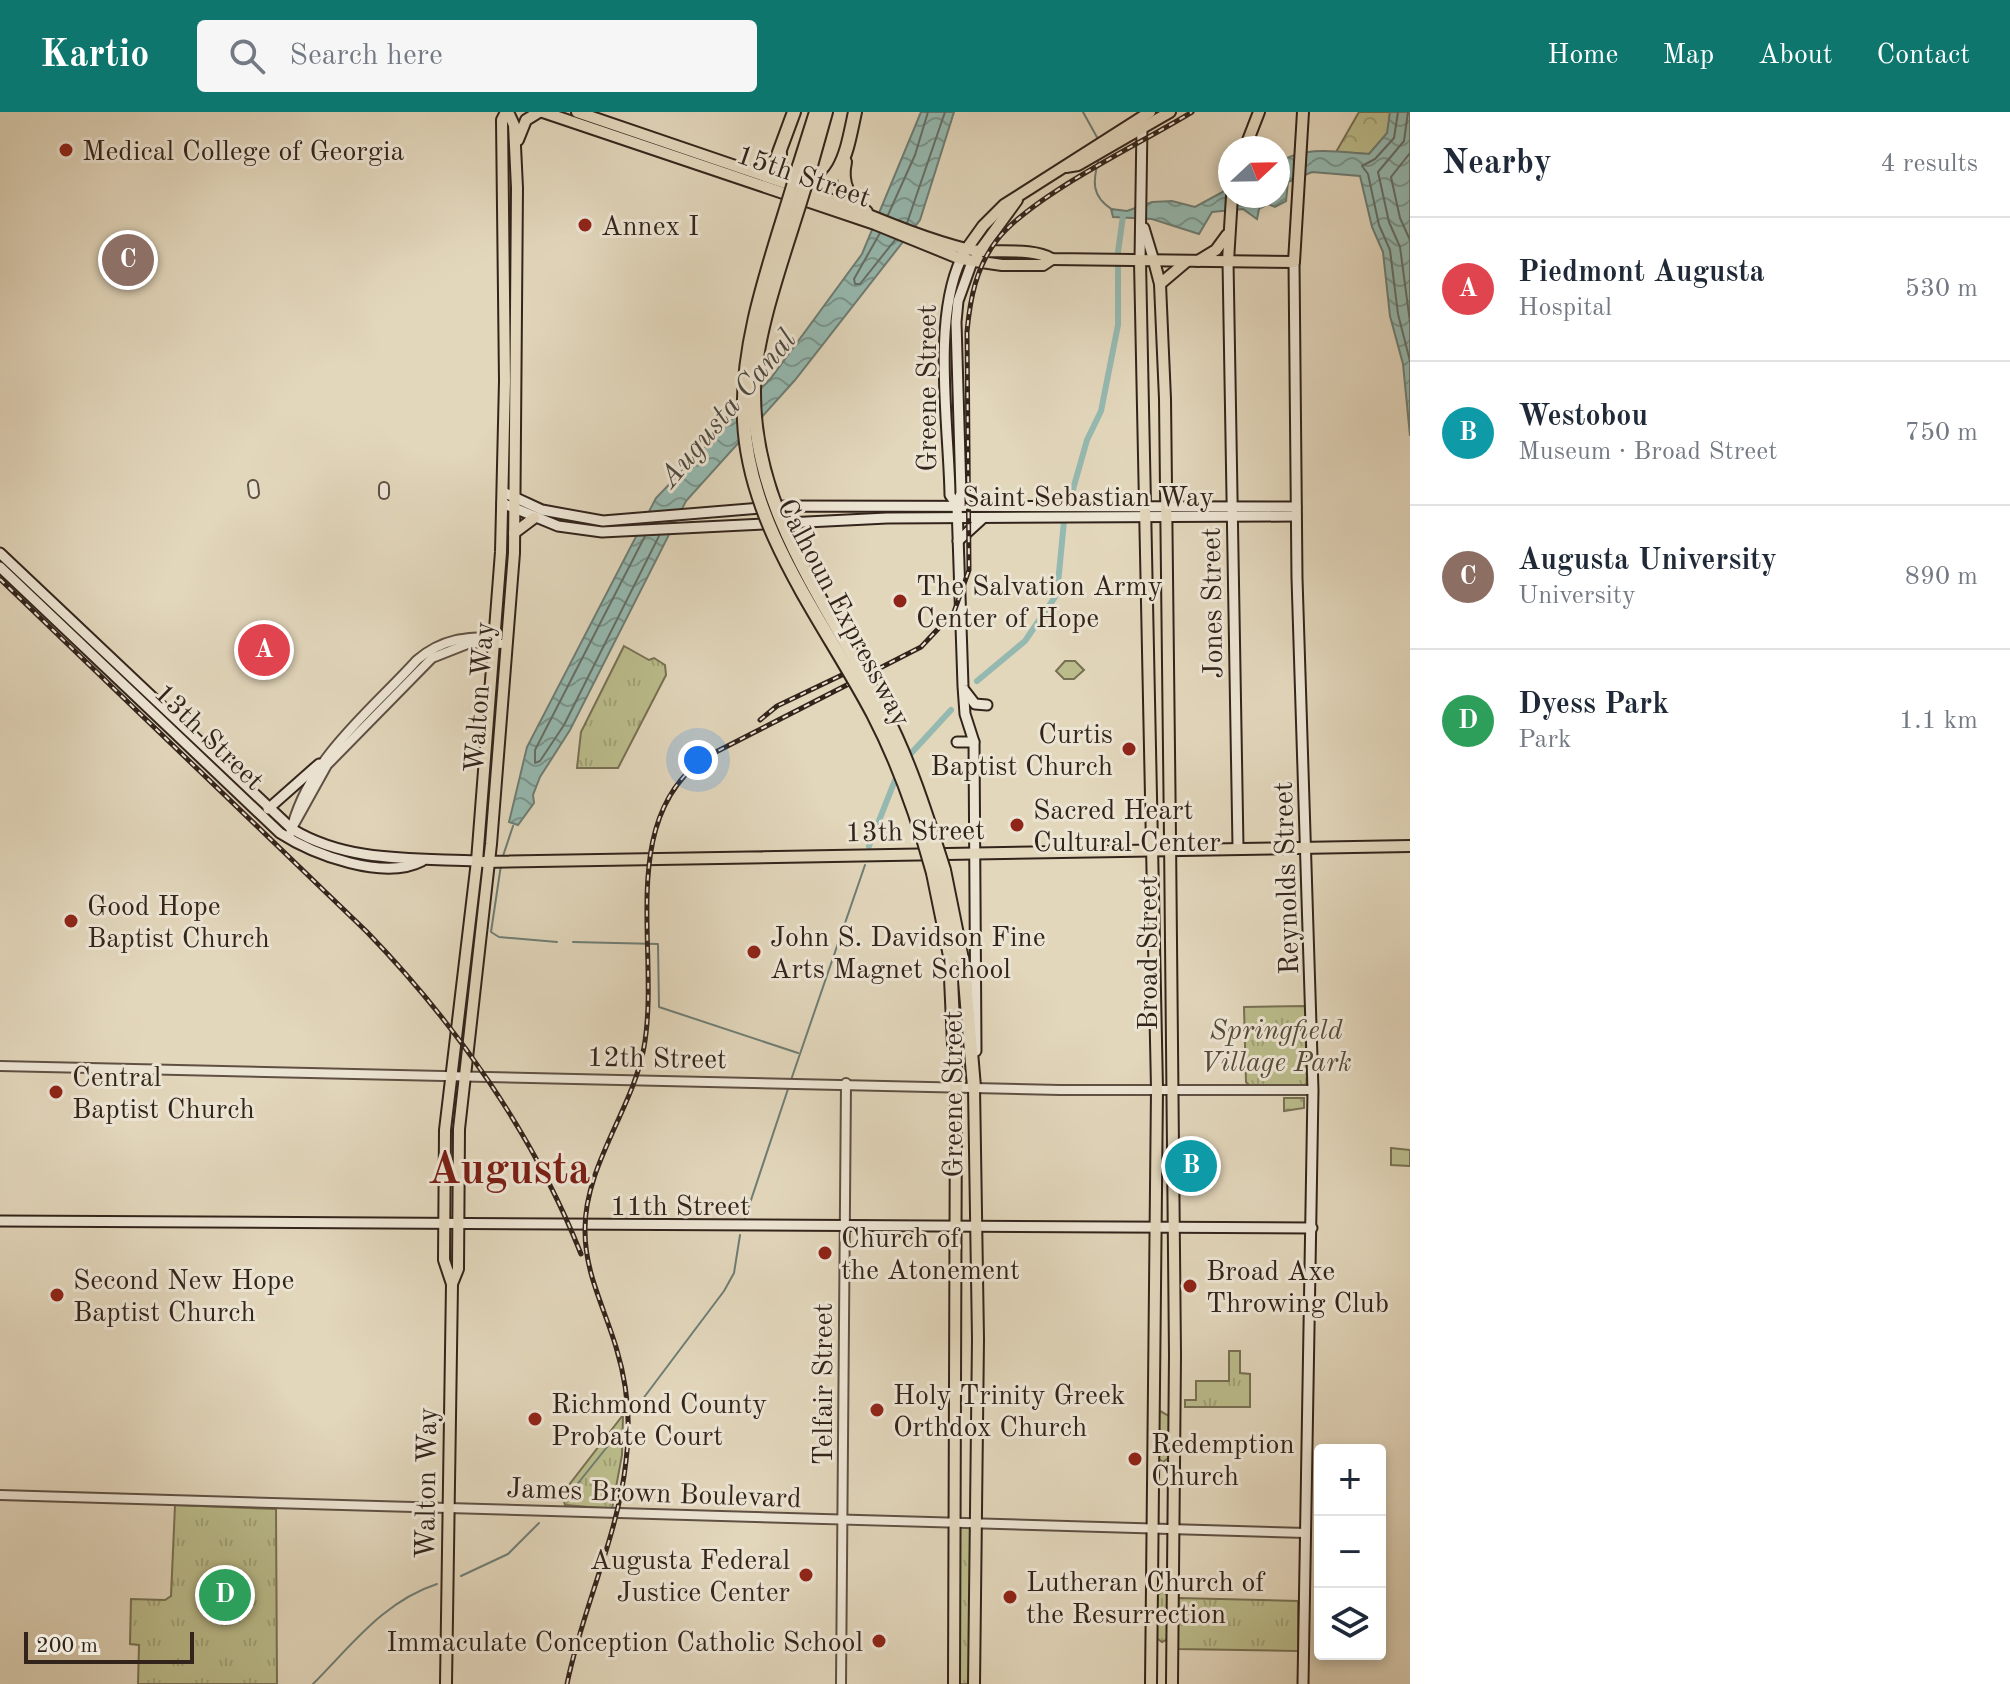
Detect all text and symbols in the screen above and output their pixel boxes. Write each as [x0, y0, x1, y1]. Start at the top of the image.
search box [197, 20, 757, 92]
icon: search [225, 34, 269, 78]
text: Kartio [40, 37, 149, 75]
text: Search here [289, 41, 443, 71]
text: Home [1547, 42, 1618, 70]
text: Map [1662, 42, 1714, 70]
text: About [1758, 42, 1833, 70]
text: Contact [1877, 42, 1970, 70]
north arrow [1218, 136, 1290, 208]
place label: Medical College of Georgia [82, 139, 405, 167]
marker: Medical College of Georgia [57, 141, 75, 159]
street label: 15th Street [732, 142, 874, 214]
text: Nearby [1442, 147, 1552, 181]
text: 4 results [1880, 151, 1978, 177]
place label: Annex I [601, 214, 699, 242]
marker: Annex I [576, 216, 594, 234]
pin: C [102, 230, 154, 290]
text: Piedmont Augusta [1518, 258, 1765, 288]
text: A [1458, 276, 1478, 302]
text: 530 m [1905, 276, 1978, 302]
text: Hospital [1518, 295, 1612, 321]
street label: Greene Street [915, 304, 943, 472]
water label: Augusta Canal [653, 325, 803, 495]
text: Westobou [1518, 402, 1648, 432]
text: B [1459, 420, 1477, 446]
text: 750 m [1905, 420, 1978, 446]
text: Museum · Broad Street [1518, 439, 1777, 465]
street label: Saint Sebastian Way [962, 485, 1214, 513]
street label: Calhoun Expressway [771, 495, 914, 732]
street label: Jones Street [1199, 527, 1229, 679]
text: Augusta University [1518, 546, 1777, 576]
text: C [1459, 564, 1477, 590]
text: 890 m [1905, 564, 1978, 590]
place label: The Salvation Army Center of Hope [916, 574, 1163, 634]
text: University [1518, 583, 1636, 609]
marker: The Salvation Army Center of Hope [891, 592, 909, 610]
pin: A [238, 620, 290, 680]
street label: Walton Way [462, 620, 500, 774]
street label: 13th Street [148, 680, 268, 797]
text: Dyess Park [1518, 690, 1669, 720]
text: D [1458, 708, 1478, 734]
text: 1.1 km [1899, 708, 1978, 734]
place label: Curtis Baptist Church [930, 722, 1113, 782]
text: Park [1518, 727, 1572, 753]
your location [678, 740, 718, 780]
marker: Curtis Baptist Church [1120, 740, 1138, 758]
street label: Reynolds Street [1271, 781, 1305, 975]
place label: Sacred Heart Cultural Center [1033, 798, 1221, 858]
marker: Sacred Heart Cultural Center [1008, 816, 1026, 834]
street label: 13th Street [845, 818, 985, 848]
street label: Broad Street [1136, 875, 1164, 1031]
place label: Good Hope Baptist Church [87, 894, 270, 954]
marker: Good Hope Baptist Church [62, 912, 80, 930]
place label: John S. Davidson Fine Arts Magnet School [770, 925, 1046, 985]
marker: John S. Davidson Fine Arts Magnet School [745, 943, 763, 961]
street label: Greene Street [941, 1010, 969, 1178]
park label: Springfield Village Park [1200, 1018, 1352, 1078]
street label: 12th Street [587, 1045, 727, 1075]
place label: Central Baptist Church [72, 1065, 255, 1125]
marker: Central Baptist Church [47, 1083, 65, 1101]
pin: B [1165, 1136, 1217, 1196]
district label: Augusta [427, 1149, 591, 1193]
street label: 11th Street [610, 1194, 750, 1222]
place label: Church of the Atonement [841, 1226, 1020, 1286]
marker: Church of the Atonement [816, 1244, 834, 1262]
place label: Broad Axe Throwing Club [1206, 1259, 1389, 1319]
place label: Second New Hope Baptist Church [73, 1268, 294, 1328]
marker: Broad Axe Throwing Club [1181, 1277, 1199, 1295]
marker: Second New Hope Baptist Church [48, 1286, 66, 1304]
street label: Telfair Street [811, 1303, 839, 1465]
place label: Holy Trinity Greek Orthdox Church [893, 1383, 1125, 1443]
place label: Richmond County Probate Court [551, 1392, 767, 1452]
marker: Holy Trinity Greek Orthdox Church [868, 1401, 886, 1419]
street label: Walton Way [413, 1407, 443, 1559]
marker: Richmond County Probate Court [526, 1410, 544, 1428]
place label: Redemption Church [1151, 1432, 1295, 1492]
map controls [1314, 1444, 1386, 1660]
button: + [1314, 1444, 1386, 1516]
marker: Redemption Church [1126, 1450, 1144, 1468]
street label: James Brown Boulevard [506, 1476, 802, 1514]
button: − [1314, 1516, 1386, 1588]
place label: Augusta Federal Justice Center [590, 1548, 790, 1608]
pin: D [199, 1565, 251, 1625]
marker: Augusta Federal Justice Center [797, 1566, 815, 1584]
place label: Lutheran Church of the Resurrection [1026, 1570, 1266, 1630]
marker: Lutheran Church of the Resurrection [1001, 1588, 1019, 1606]
button: layers [1314, 1588, 1386, 1660]
scale bar [24, 1628, 194, 1664]
place label: Immaculate Conception Catholic School [386, 1630, 863, 1658]
marker: Immaculate Conception Catholic School [870, 1632, 888, 1650]
text: 200 m [36, 1635, 98, 1657]

